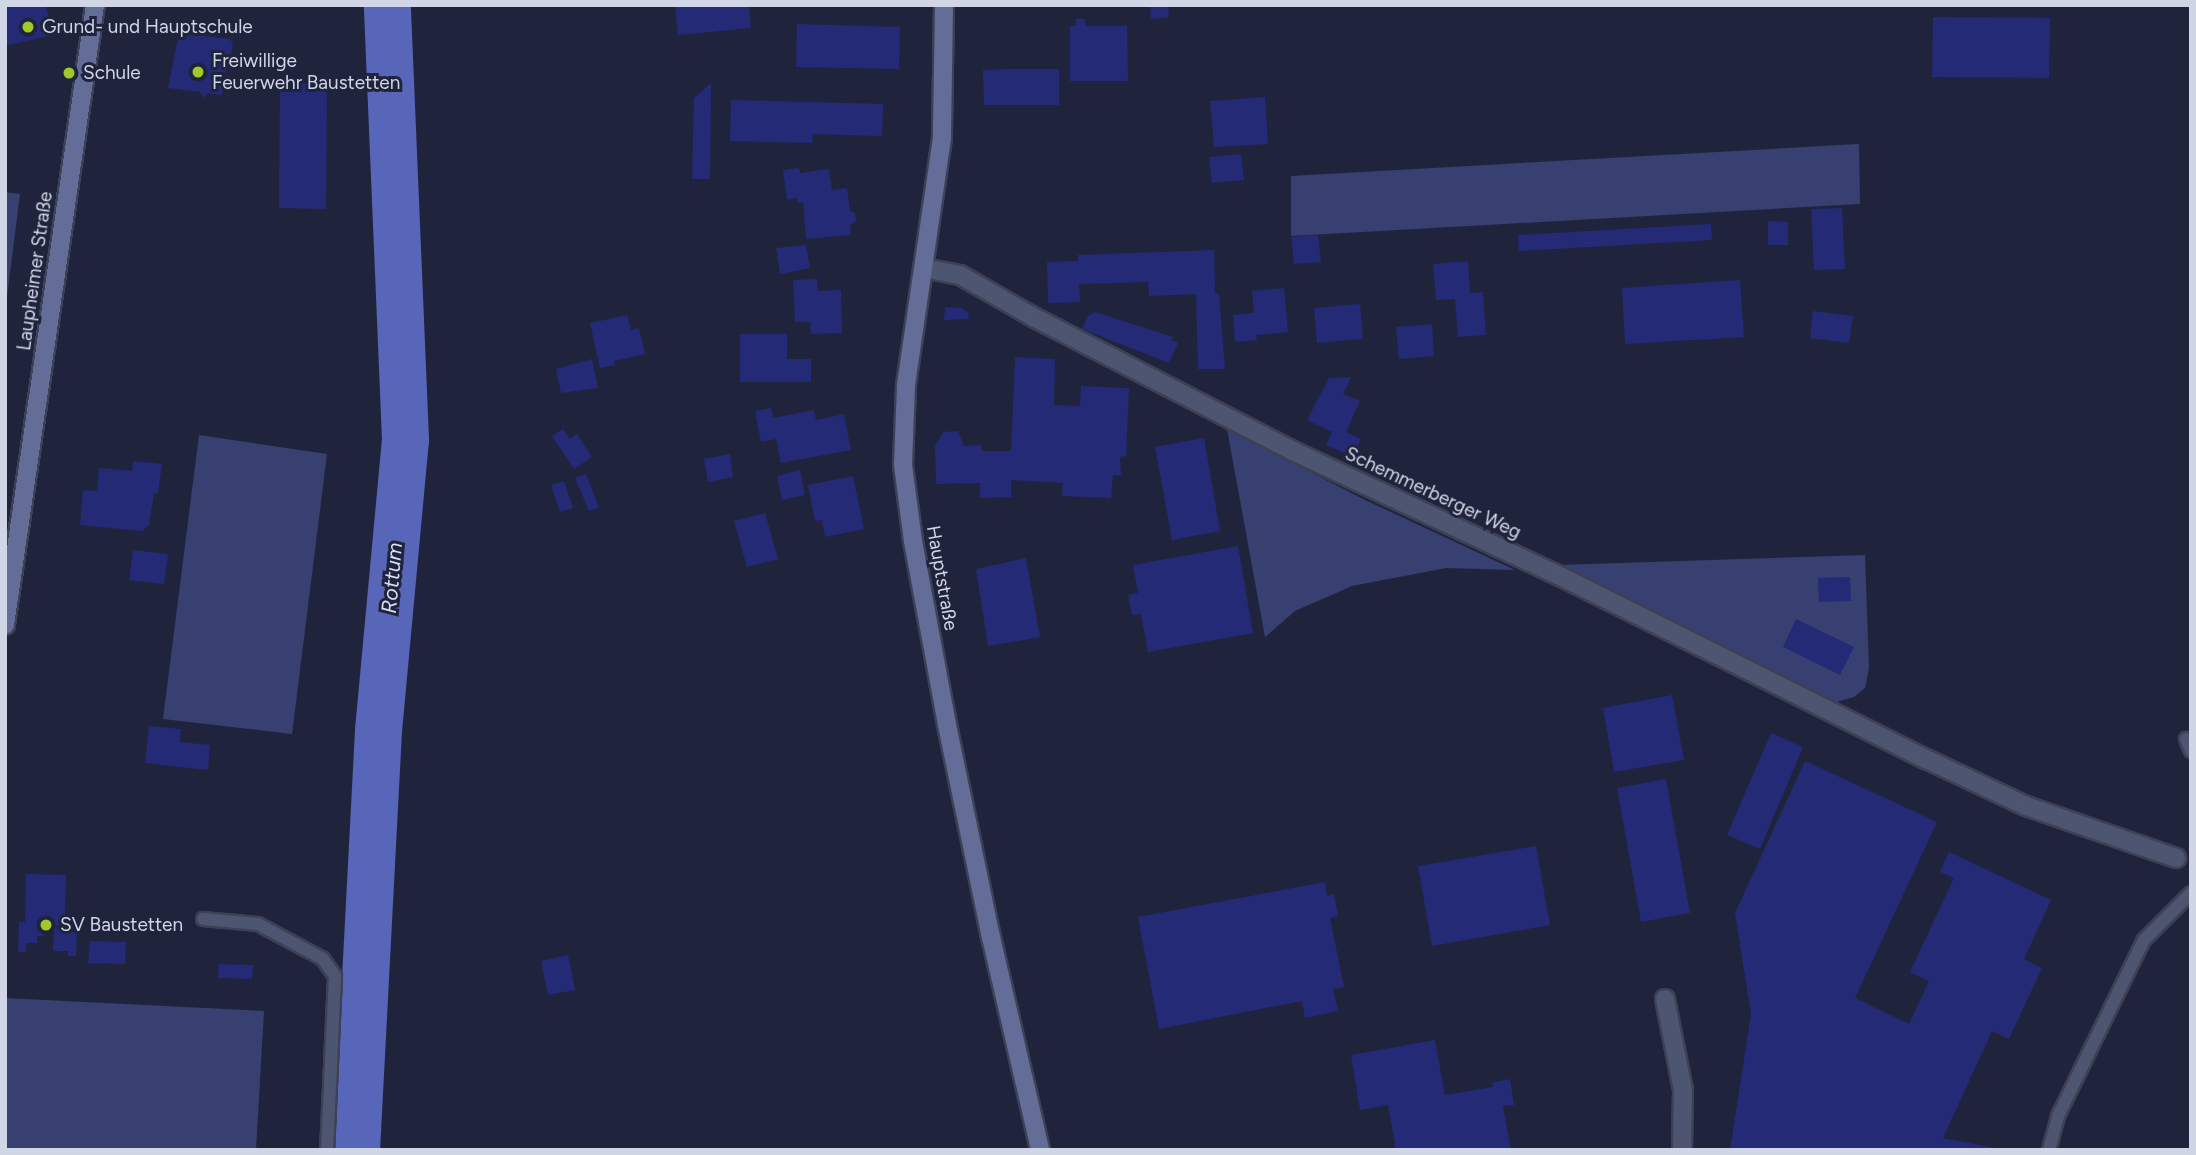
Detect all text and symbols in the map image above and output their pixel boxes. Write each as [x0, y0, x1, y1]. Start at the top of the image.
place label: Grund- und Hauptschule [42, 16, 253, 38]
marker: Grund- und Hauptschule [20, 19, 36, 35]
place label: Freiwillige Feuerwehr Baustetten [212, 50, 400, 94]
place label: Schule [83, 62, 141, 84]
marker: Freiwillige Feuerwehr Baustetten [190, 64, 206, 80]
marker: Schule [61, 65, 77, 81]
street label: Laupheimer Straße [13, 190, 57, 352]
street label: Schemmerberger Weg [1341, 442, 1525, 544]
street label: Hauptstraße [922, 524, 962, 632]
water label: Rottum [376, 541, 408, 615]
place label: SV Baustetten [60, 914, 183, 936]
marker: SV Baustetten [38, 917, 54, 933]

